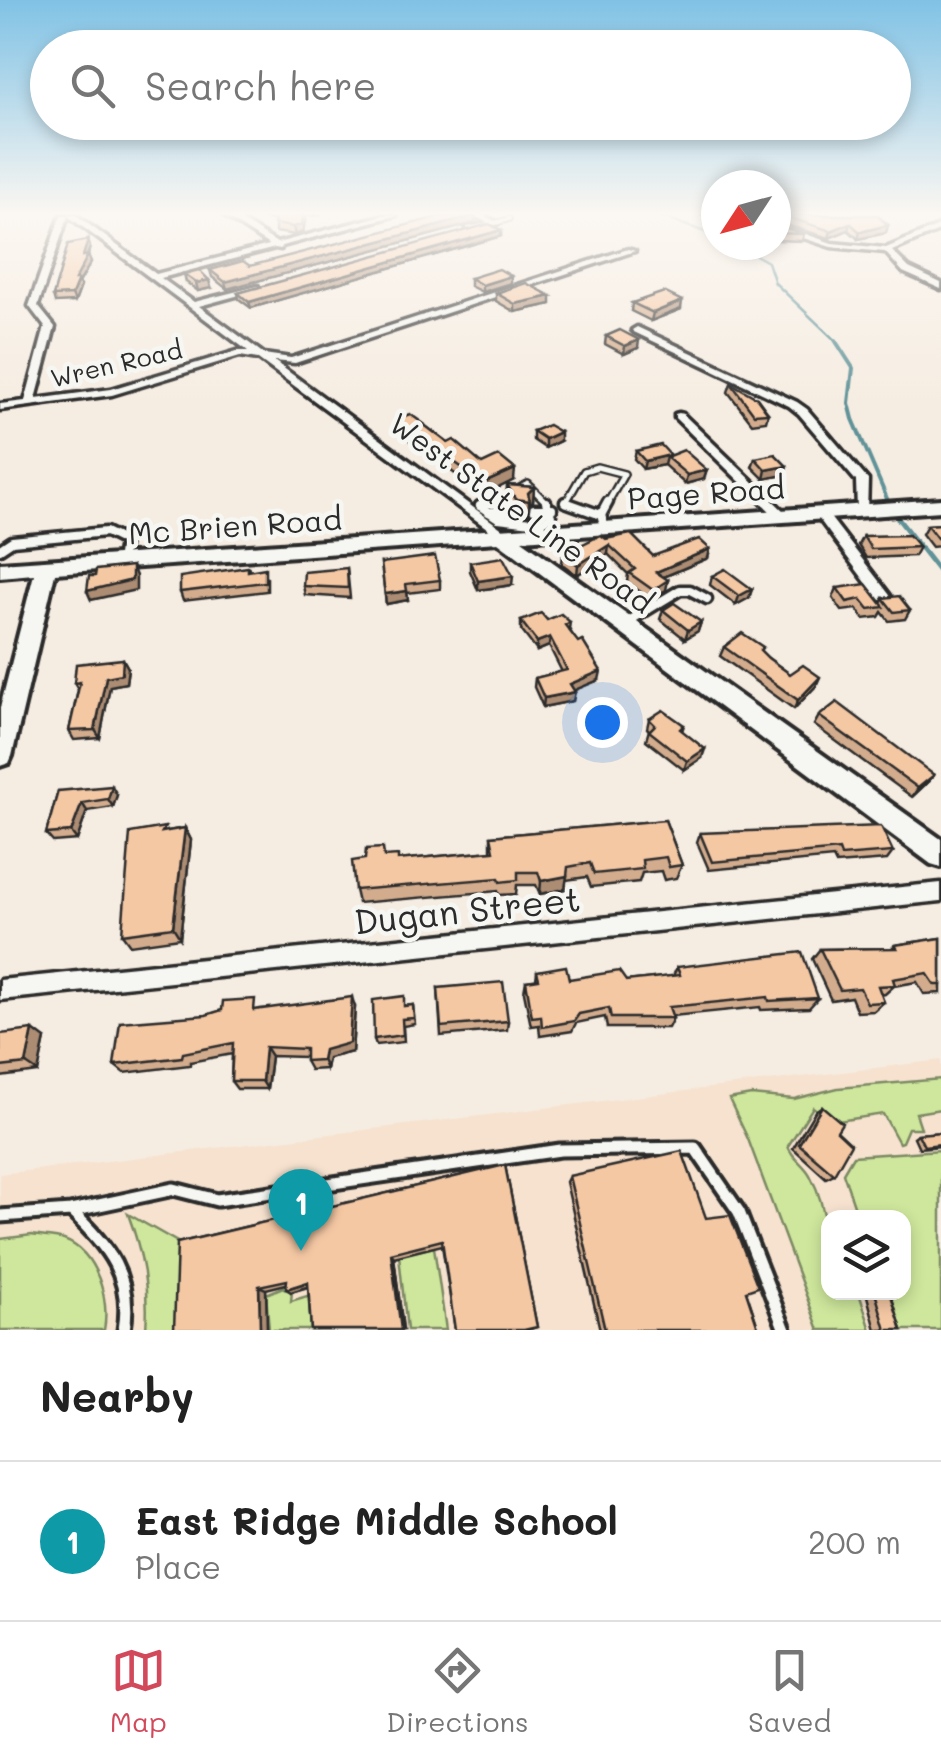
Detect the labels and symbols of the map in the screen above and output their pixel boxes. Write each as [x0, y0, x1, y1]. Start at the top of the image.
north arrow [701, 170, 791, 260]
street label: Wren Road [47, 332, 185, 394]
street label: West State Line Road [382, 403, 662, 621]
street label: Page Road [626, 467, 786, 517]
street label: Mc Brien Road [127, 498, 343, 552]
your location [577, 697, 628, 748]
street label: Dugan Street [352, 874, 582, 944]
pin: 1 [268, 1168, 334, 1251]

